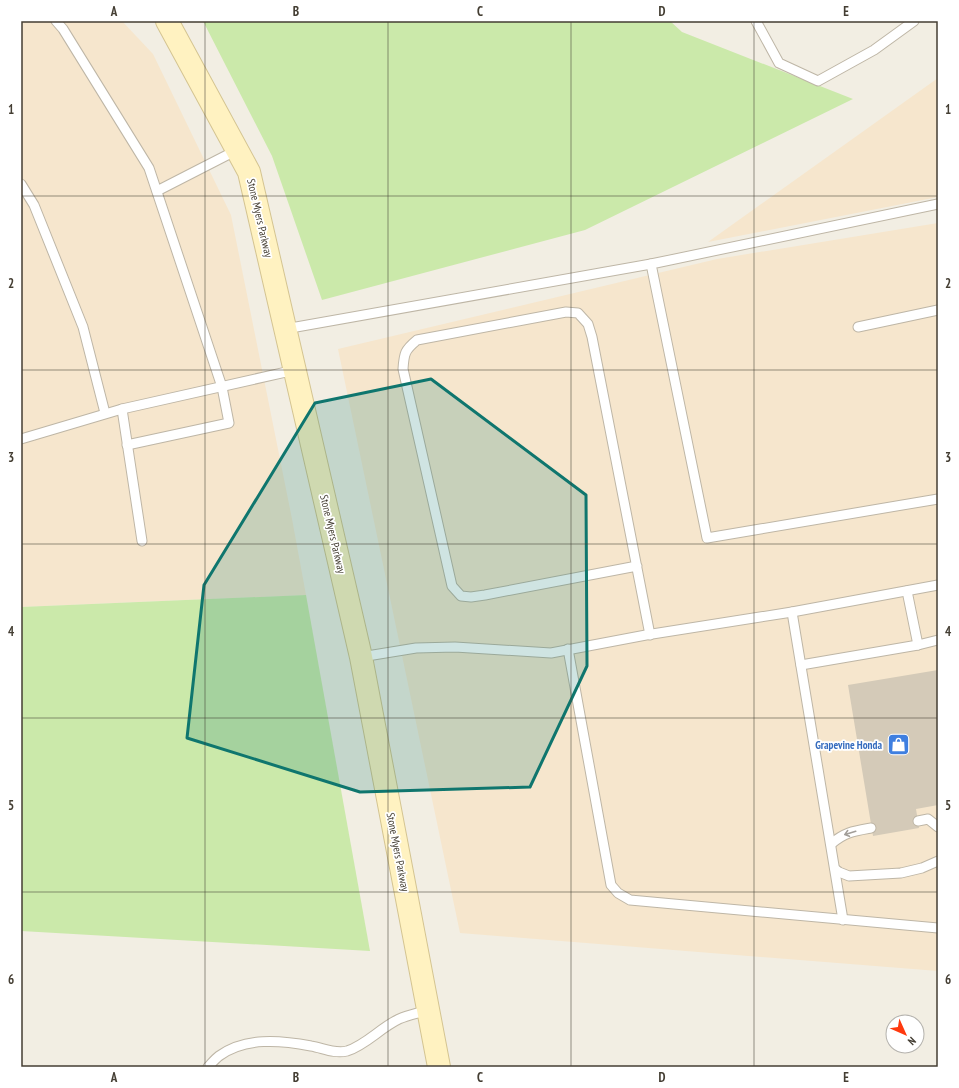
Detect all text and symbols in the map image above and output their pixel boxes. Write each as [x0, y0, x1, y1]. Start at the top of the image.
text: A [110, 3, 118, 20]
text: B [293, 3, 299, 20]
text: C [477, 3, 483, 20]
text: D [659, 3, 666, 20]
text: E [843, 3, 849, 20]
text: 1 [8, 101, 14, 118]
text: 1 [945, 101, 951, 118]
street label: Stone Myers Parkway [244, 177, 276, 259]
text: 2 [8, 275, 14, 292]
text: 2 [945, 275, 951, 292]
text: 3 [8, 449, 14, 466]
text: 3 [945, 449, 951, 466]
street label: Stone Myers Parkway [317, 493, 349, 575]
text: 4 [8, 623, 15, 640]
text: 4 [945, 623, 952, 640]
shop icon: Grapevine Honda [885, 732, 911, 758]
place label: Grapevine Honda [815, 738, 882, 752]
text: 5 [8, 797, 14, 814]
text: 5 [945, 797, 951, 814]
street label: Stone Myers Parkway [383, 811, 413, 894]
one-way arrow [843, 830, 856, 837]
text: 6 [8, 971, 14, 988]
text: 6 [945, 971, 951, 988]
north arrow [885, 1014, 925, 1054]
text: N [905, 1034, 919, 1048]
text: A [110, 1069, 118, 1086]
text: B [293, 1069, 299, 1086]
text: C [477, 1069, 483, 1086]
text: D [659, 1069, 666, 1086]
text: E [843, 1069, 849, 1086]

